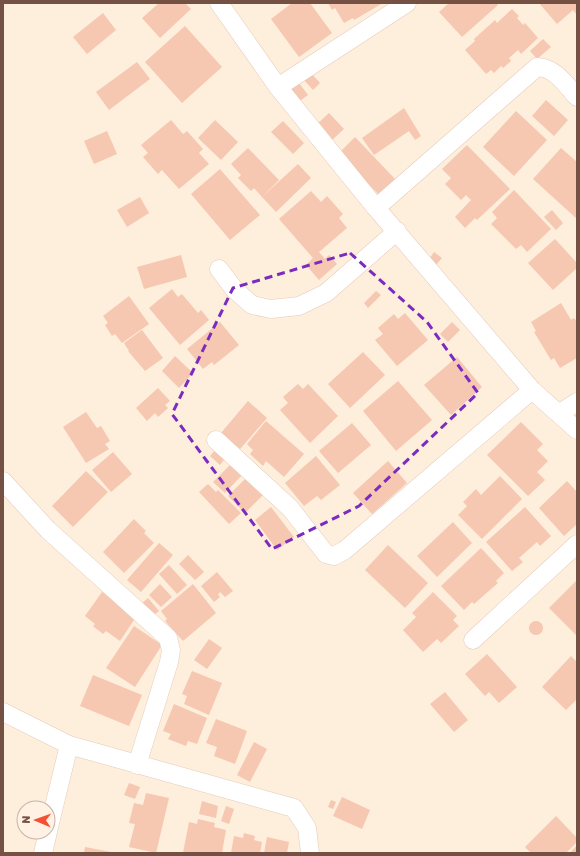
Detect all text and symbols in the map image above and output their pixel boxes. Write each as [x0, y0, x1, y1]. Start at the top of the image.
north arrow [16, 800, 56, 840]
text: N [20, 815, 33, 824]

